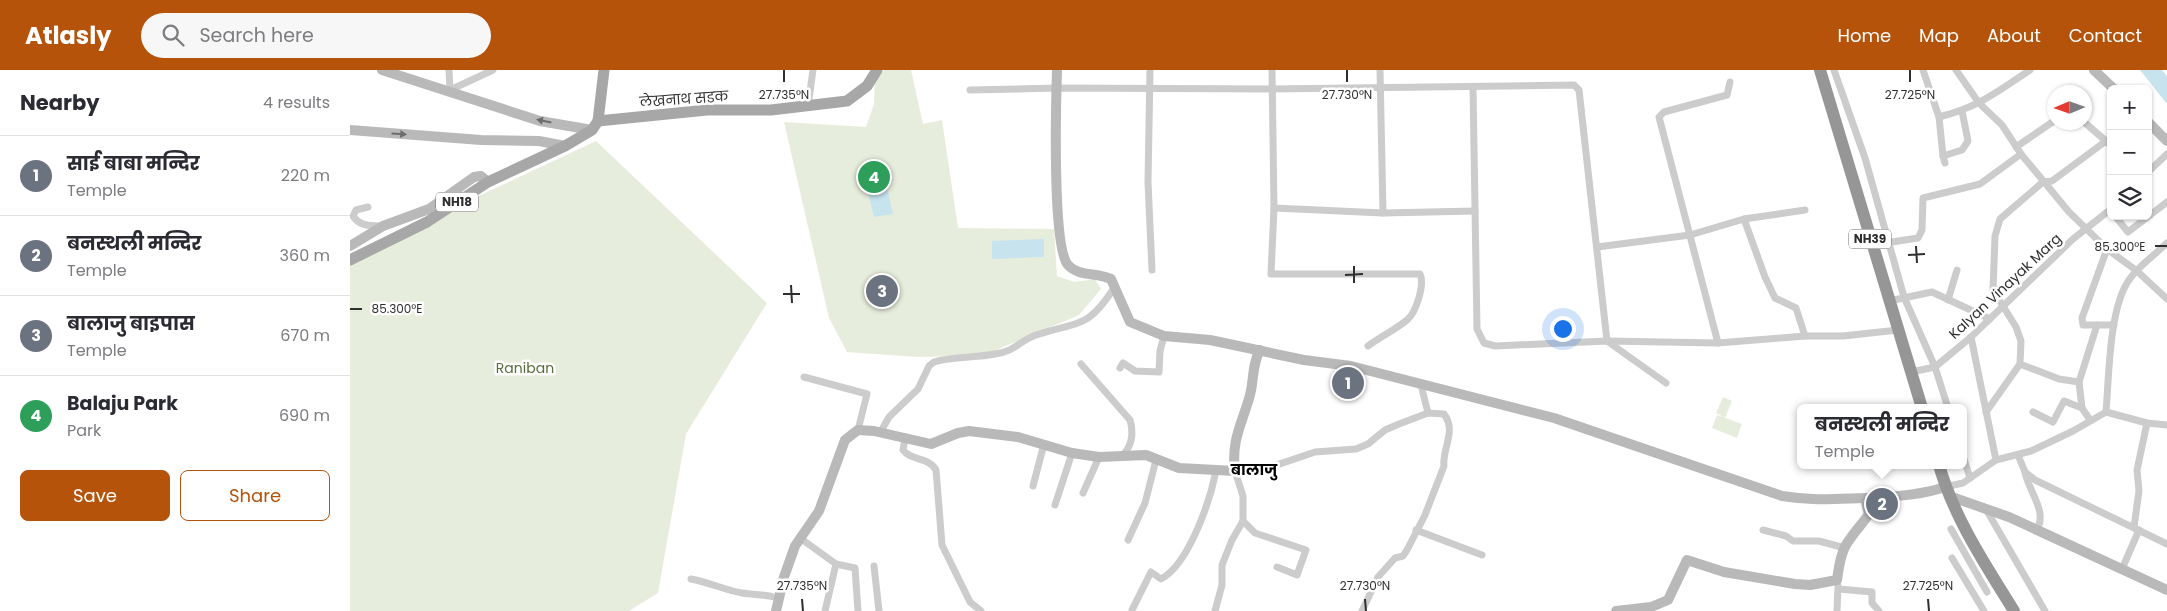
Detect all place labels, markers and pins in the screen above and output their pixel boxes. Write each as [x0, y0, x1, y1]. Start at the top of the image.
pin: 4 [858, 158, 890, 196]
pin: 3 [866, 272, 898, 310]
pin: 1 [1332, 364, 1364, 402]
pin: 2 [1866, 485, 1898, 523]

